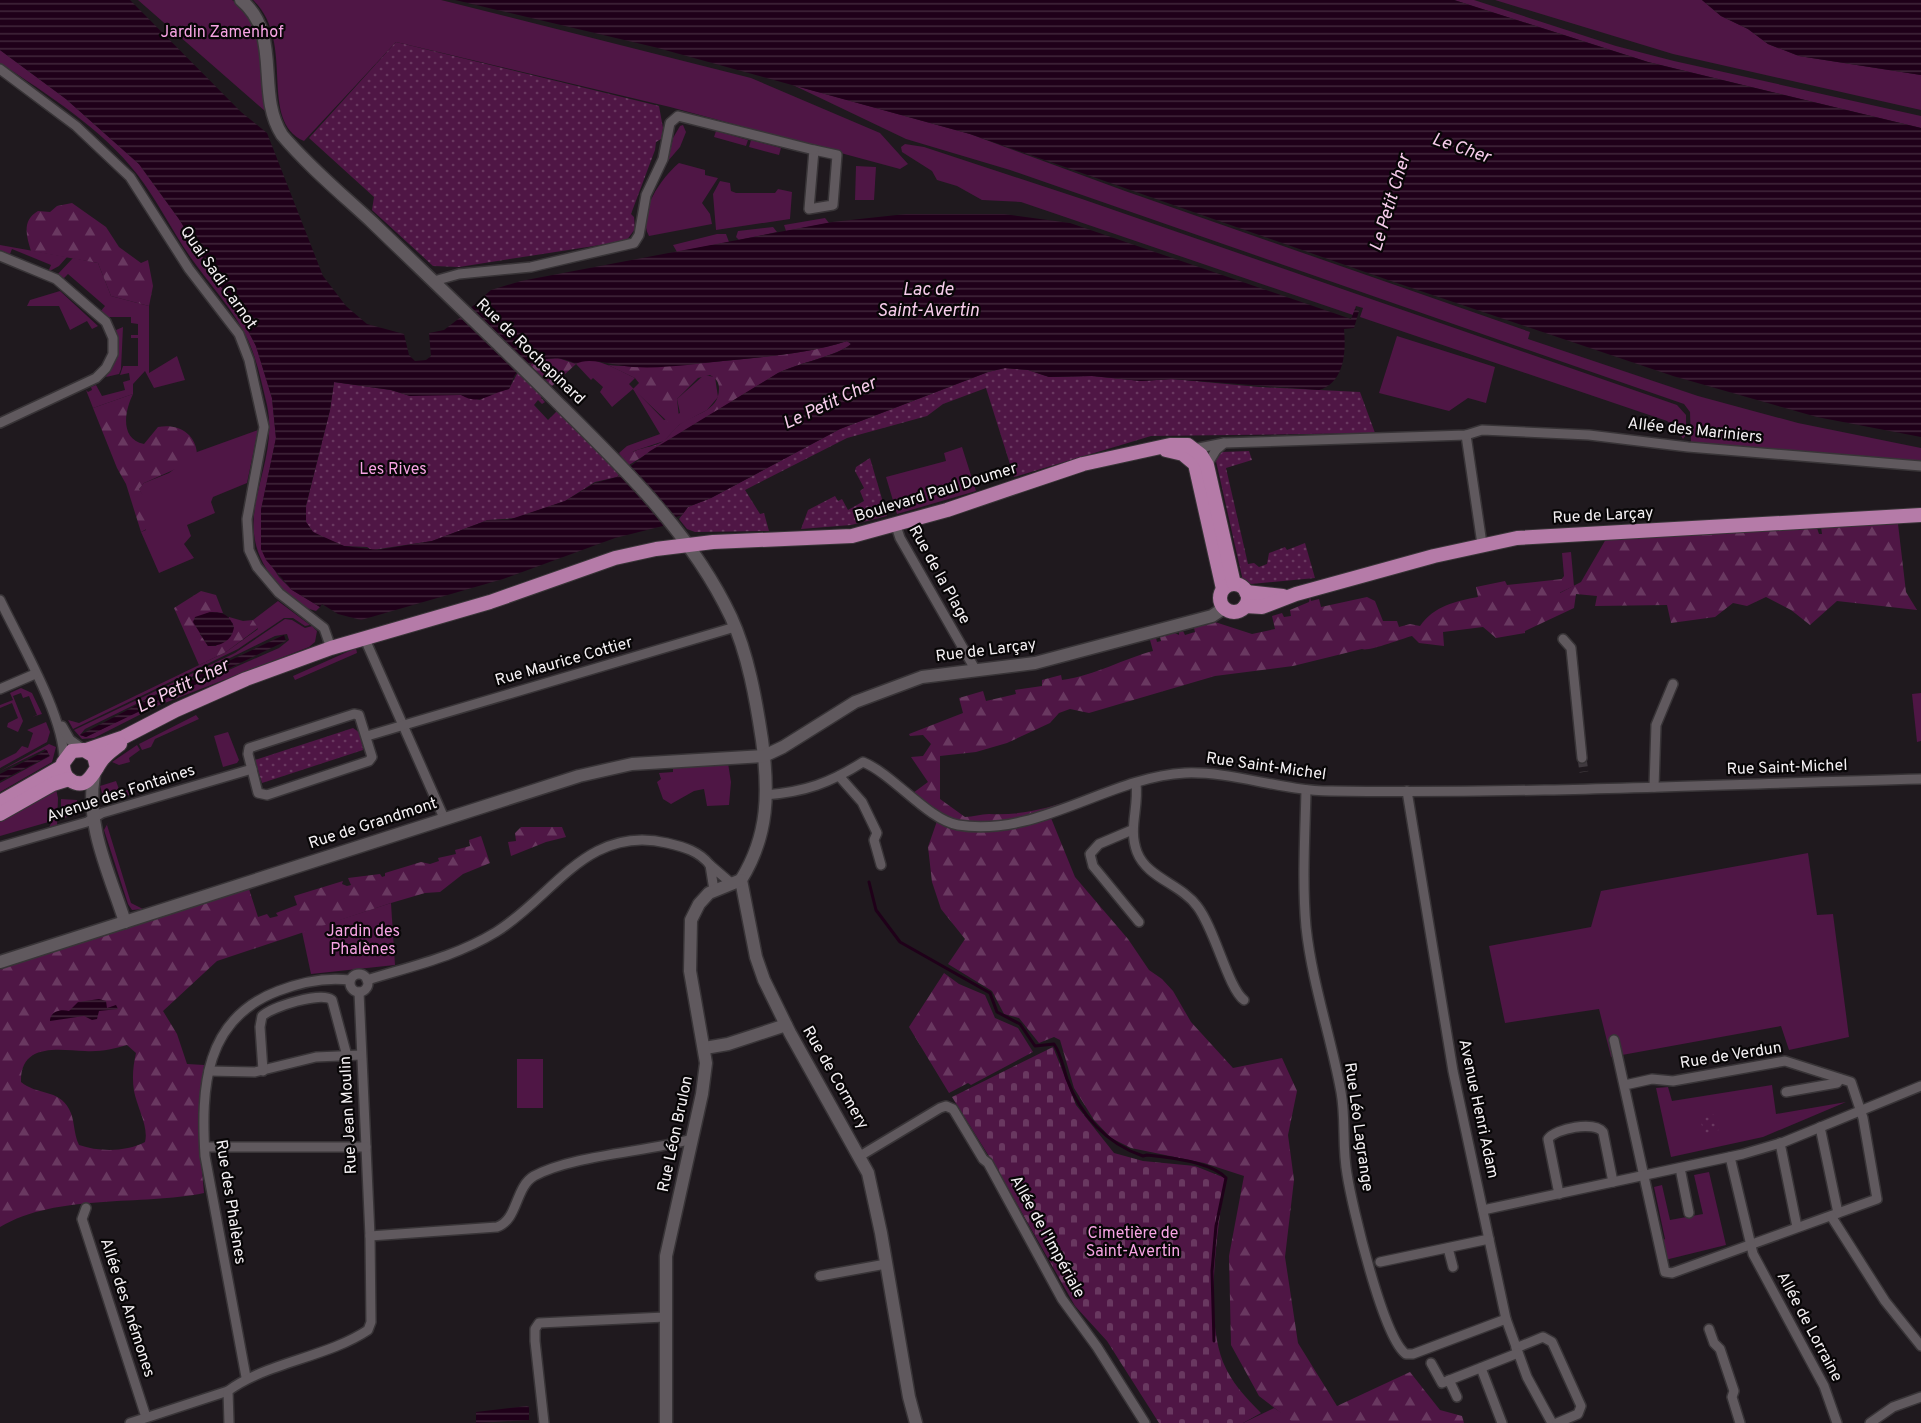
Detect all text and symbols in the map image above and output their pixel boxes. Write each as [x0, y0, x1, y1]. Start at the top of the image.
park label: Jardin Zamenhof [161, 23, 284, 43]
water label: Le Cher [1429, 128, 1495, 170]
water label: Le Petit Cher [1365, 150, 1417, 254]
street label: Quai Sadi Carnot [175, 223, 261, 333]
water label: Lac de Saint-Avertin [877, 279, 979, 323]
street label: Rue de Rochepinard [471, 295, 589, 409]
water label: Le Petit Cher [780, 371, 882, 436]
street label: Allée des Mariniers [1627, 414, 1763, 448]
street label: Boulevard Paul Doumer [852, 459, 1020, 527]
park label: Les Rives [359, 460, 427, 480]
street label: Rue de Larçay [1552, 503, 1654, 529]
street label: Rue de la Plage [904, 522, 974, 628]
street label: Rue Maurice Cottier [493, 633, 635, 691]
street label: Rue de Larçay [935, 635, 1037, 667]
water label: Le Petit Cher [133, 654, 235, 719]
street label: Rue Saint-Michel [1205, 749, 1327, 785]
street label: Rue Saint-Michel [1726, 756, 1848, 780]
street label: Avenue des Fontaines [44, 761, 198, 827]
street label: Rue de Grandmont [306, 794, 440, 854]
park label: Jardin des Phalènes [326, 922, 400, 960]
street label: Rue de Cormery [797, 1023, 873, 1133]
street label: Avenue Henri Adam [1453, 1038, 1503, 1180]
street label: Rue de Verdun [1679, 1038, 1783, 1074]
street label: Rue Jean Moulin [336, 1055, 362, 1175]
street label: Rue Léo Lagrange [1339, 1061, 1377, 1193]
street label: Rue Léon Brulon [654, 1074, 698, 1194]
street label: Rue des Phalènes [210, 1138, 250, 1266]
street label: Allée de l'Impériale [1005, 1172, 1089, 1302]
park label: Cimetière de Saint-Avertin [1086, 1224, 1180, 1262]
street label: Allée des Anémones [95, 1236, 159, 1380]
street label: Allée de Lorraine [1772, 1269, 1846, 1385]

